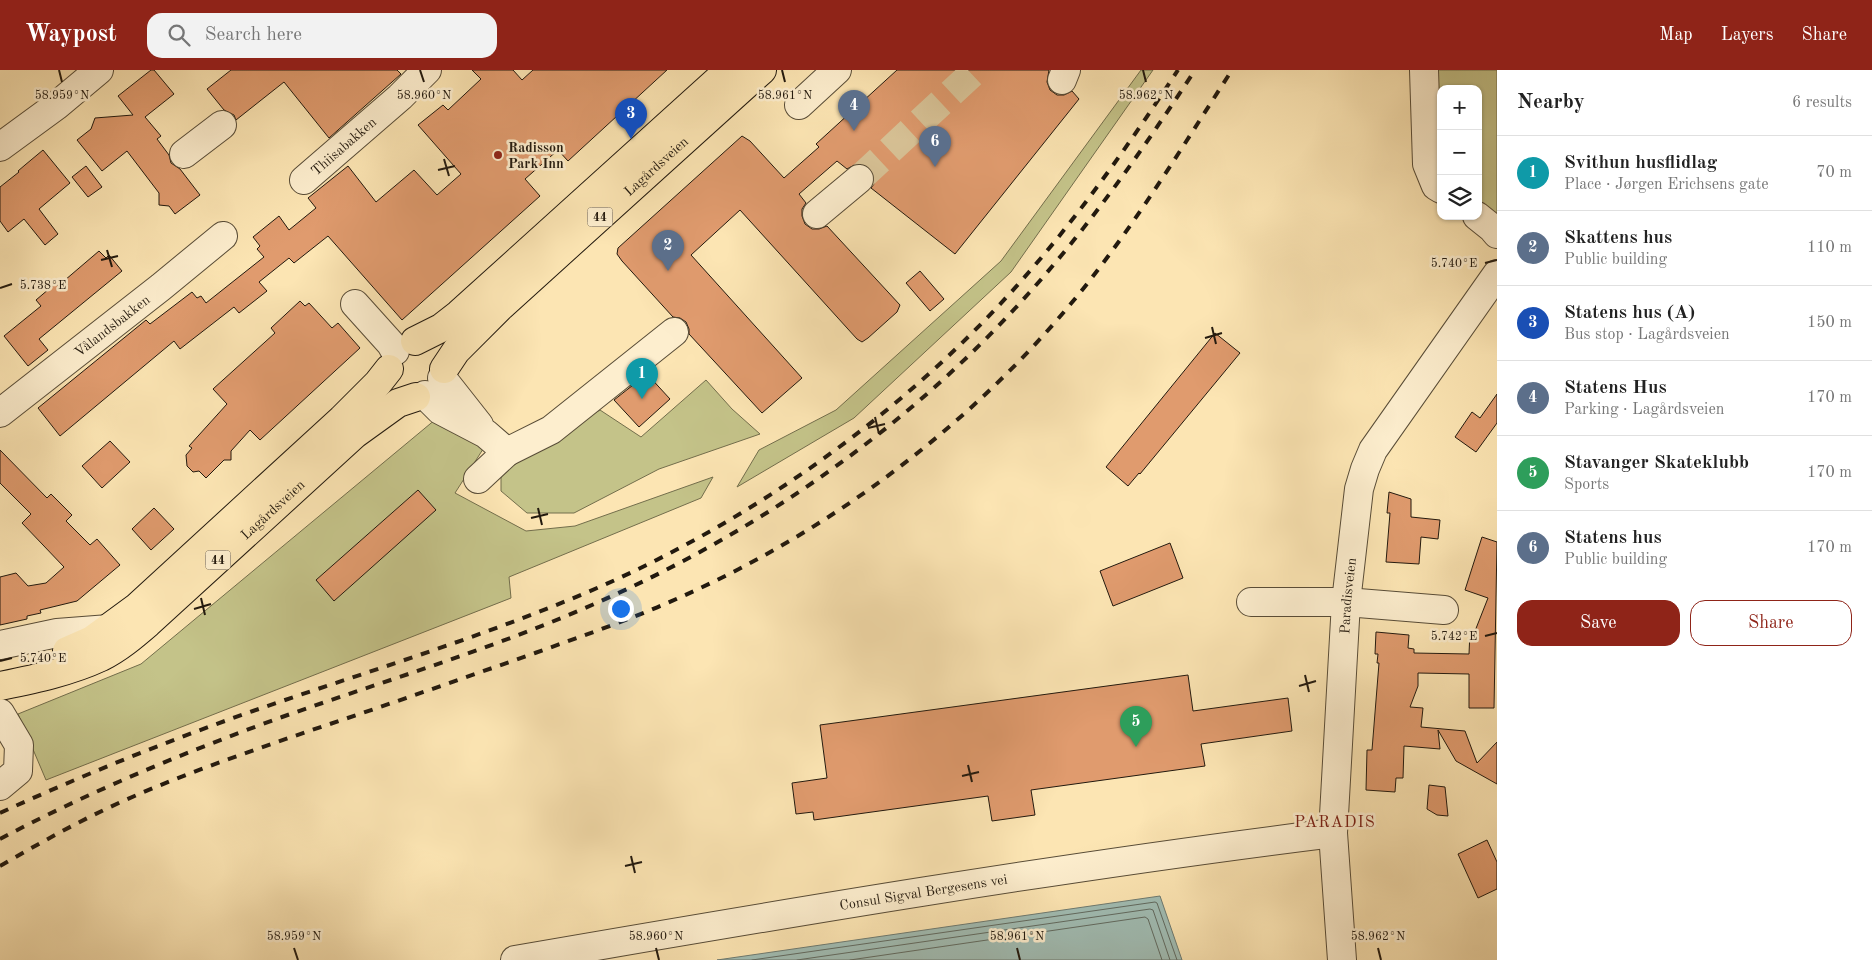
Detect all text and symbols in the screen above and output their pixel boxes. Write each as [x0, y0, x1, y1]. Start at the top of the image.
search box [147, 13, 497, 58]
icon: search [165, 21, 193, 49]
text: Waypost [25, 23, 117, 47]
text: Search here [205, 26, 302, 45]
text: Map [1659, 26, 1693, 44]
text: Layers [1721, 26, 1773, 44]
text: Share [1801, 26, 1847, 44]
map controls [1437, 85, 1482, 220]
button: + [1437, 85, 1482, 130]
text: 58.959°N [35, 89, 89, 102]
text: 58.960°N [397, 89, 451, 102]
text: 58.961°N [758, 89, 812, 102]
text: 58.962°N [1119, 89, 1173, 102]
pin: 4 [838, 90, 870, 131]
text: Nearby [1517, 92, 1585, 113]
text: 6 results [1792, 95, 1852, 111]
pin: 3 [615, 98, 647, 139]
street label: Thiisabakken [309, 115, 379, 178]
pin: 6 [919, 126, 951, 167]
button: − [1437, 130, 1482, 175]
street label: Lagårdsveien [622, 134, 692, 199]
place label: Radisson Park Inn [508, 141, 564, 171]
marker: Radisson Park Inn [492, 149, 504, 161]
text: Svithun husflidlag [1564, 154, 1717, 173]
text: 1 [1528, 165, 1538, 181]
text: 70 m [1816, 165, 1852, 181]
button: layers [1437, 175, 1482, 220]
text: Place · Jørgen Erichsens gate [1564, 177, 1769, 193]
road number: 44 [588, 208, 612, 226]
text: Skattens hus [1564, 229, 1672, 248]
pin: 2 [652, 230, 684, 271]
text: 2 [1528, 240, 1538, 256]
text: 110 m [1807, 240, 1852, 256]
text: Public building [1564, 252, 1667, 268]
text: 5.740°E [1431, 257, 1477, 270]
text: 5.738°E [20, 279, 66, 292]
street label: Vålandsbakken [72, 292, 153, 360]
text: Statens hus (A) [1564, 304, 1695, 323]
text: 3 [1528, 315, 1538, 331]
text: 150 m [1807, 315, 1852, 331]
text: Bus stop · Lagårdsveien [1564, 327, 1730, 343]
pin: 1 [626, 358, 658, 399]
text: Statens Hus [1564, 379, 1667, 398]
text: 4 [1528, 390, 1538, 406]
text: 170 m [1807, 390, 1852, 406]
text: Parking · Lagårdsveien [1564, 402, 1724, 418]
text: Stavanger Skateklubb [1564, 454, 1749, 473]
text: 5 [1528, 465, 1538, 481]
text: 170 m [1807, 465, 1852, 481]
street label: Lagårdsveien [239, 477, 308, 543]
text: Sports [1564, 477, 1609, 493]
text: Statens hus [1564, 529, 1662, 548]
text: 6 [1528, 540, 1538, 556]
text: 170 m [1807, 540, 1852, 556]
road number: 44 [206, 550, 230, 570]
text: Public building [1564, 552, 1667, 568]
street label: Paradisveien [1338, 557, 1359, 634]
your location [608, 596, 634, 622]
button: Save [1517, 600, 1680, 646]
button: Share [1690, 600, 1852, 646]
text: 5.742°E [1431, 630, 1477, 643]
text: 5.740°E [20, 652, 66, 665]
pin: 5 [1120, 706, 1152, 747]
district label: PARADIS [1294, 815, 1376, 831]
street label: Consul Sigval Bergesens vei [839, 873, 1009, 913]
text: 58.959°N [267, 930, 321, 943]
text: 58.960°N [629, 930, 683, 943]
text: 58.961°N [990, 930, 1044, 943]
text: 58.962°N [1351, 930, 1405, 943]

